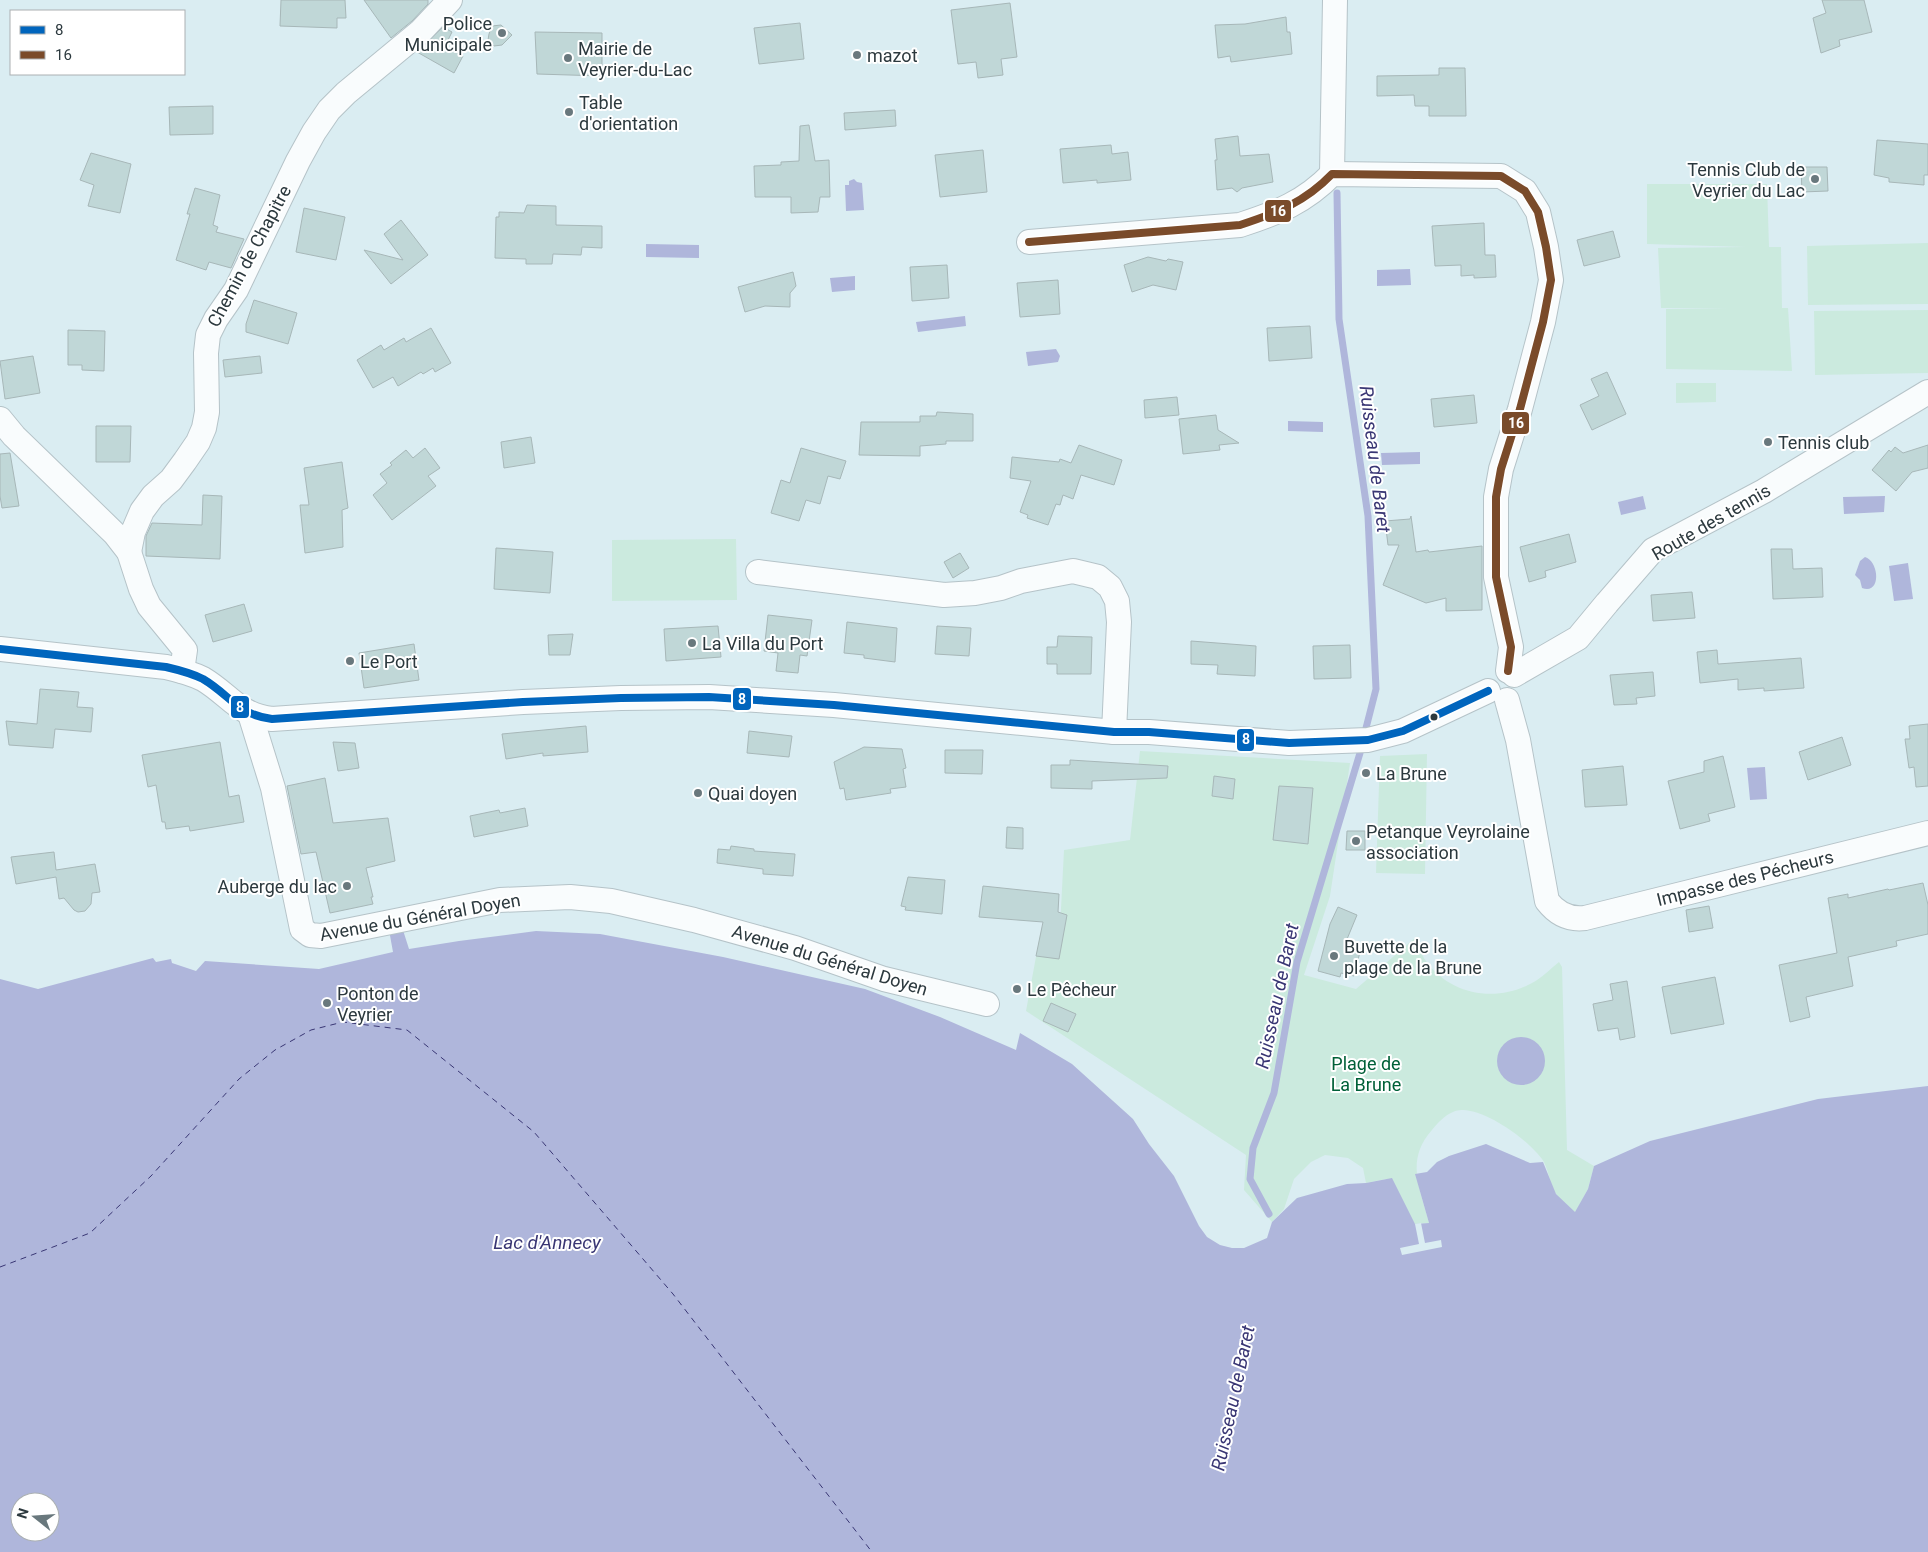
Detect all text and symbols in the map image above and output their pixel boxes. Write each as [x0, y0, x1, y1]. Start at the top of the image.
legend [10, 10, 185, 75]
place label: Police Municipale [404, 13, 492, 55]
text: 8 [55, 21, 63, 39]
marker: Police Municipale [496, 27, 508, 39]
place label: Mairie de Veyrier-du-Lac [578, 38, 692, 80]
place label: mazot [867, 45, 918, 66]
text: 16 [55, 46, 72, 64]
marker: mazot [851, 49, 863, 61]
marker: Mairie de Veyrier-du-Lac [562, 52, 574, 64]
place label: Table d'orientation [579, 92, 678, 134]
marker: Table d'orientation [563, 106, 575, 118]
place label: Tennis Club de Veyrier du Lac [1687, 159, 1805, 201]
marker: Tennis Club de Veyrier du Lac [1809, 173, 1821, 185]
street label: Chemin de Chapitre [203, 182, 295, 330]
line badge: 16 [1264, 199, 1292, 223]
text: 16 [1270, 203, 1286, 219]
water label: Ruisseau de Baret [1355, 384, 1396, 535]
line badge: 16 [1501, 411, 1530, 435]
text: 16 [1508, 415, 1524, 431]
place label: Tennis club [1778, 432, 1869, 453]
marker: Tennis club [1762, 436, 1774, 448]
street label: Route des tennis [1648, 480, 1774, 564]
place label: La Villa du Port [702, 633, 823, 654]
marker: La Villa du Port [686, 637, 698, 649]
place label: Le Port [360, 651, 418, 672]
marker: Le Port [344, 655, 356, 667]
line badge: 8 [732, 687, 752, 711]
text: 8 [738, 691, 746, 707]
line badge: 8 [230, 695, 250, 719]
text: 8 [236, 699, 244, 715]
unlabelled marker [1429, 712, 1439, 722]
line badge: 8 [1236, 728, 1255, 752]
text: 8 [1242, 731, 1250, 747]
place label: La Brune [1376, 763, 1447, 784]
marker: La Brune [1360, 767, 1372, 779]
place label: Quai doyen [708, 783, 797, 804]
marker: Quai doyen [692, 787, 704, 799]
place label: Petanque Veyrolaine association [1366, 821, 1530, 863]
marker: Petanque Veyrolaine association [1350, 835, 1362, 847]
street label: Impasse des Pécheurs [1654, 846, 1836, 910]
place label: Auberge du lac [218, 876, 337, 897]
marker: Auberge du lac [341, 880, 353, 892]
street label: Avenue du Général Doyen [318, 889, 522, 945]
street label: Avenue du Général Doyen [730, 920, 930, 1000]
water label: Ruisseau de Baret [1250, 920, 1304, 1071]
place label: Buvette de la plage de la Brune [1344, 936, 1482, 978]
marker: Buvette de la plage de la Brune [1328, 950, 1340, 962]
place label: Le Pêcheur [1027, 979, 1116, 1000]
place label: Ponton de Veyrier [337, 983, 419, 1025]
marker: Le Pêcheur [1011, 983, 1023, 995]
marker: Ponton de Veyrier [321, 997, 333, 1009]
park label: Plage de La Brune [1331, 1053, 1401, 1095]
water label: Lac d'Annecy [493, 1231, 602, 1254]
water label: Ruisseau de Baret [1206, 1322, 1260, 1473]
north arrow [10, 1492, 60, 1542]
text: N [13, 1506, 32, 1520]

